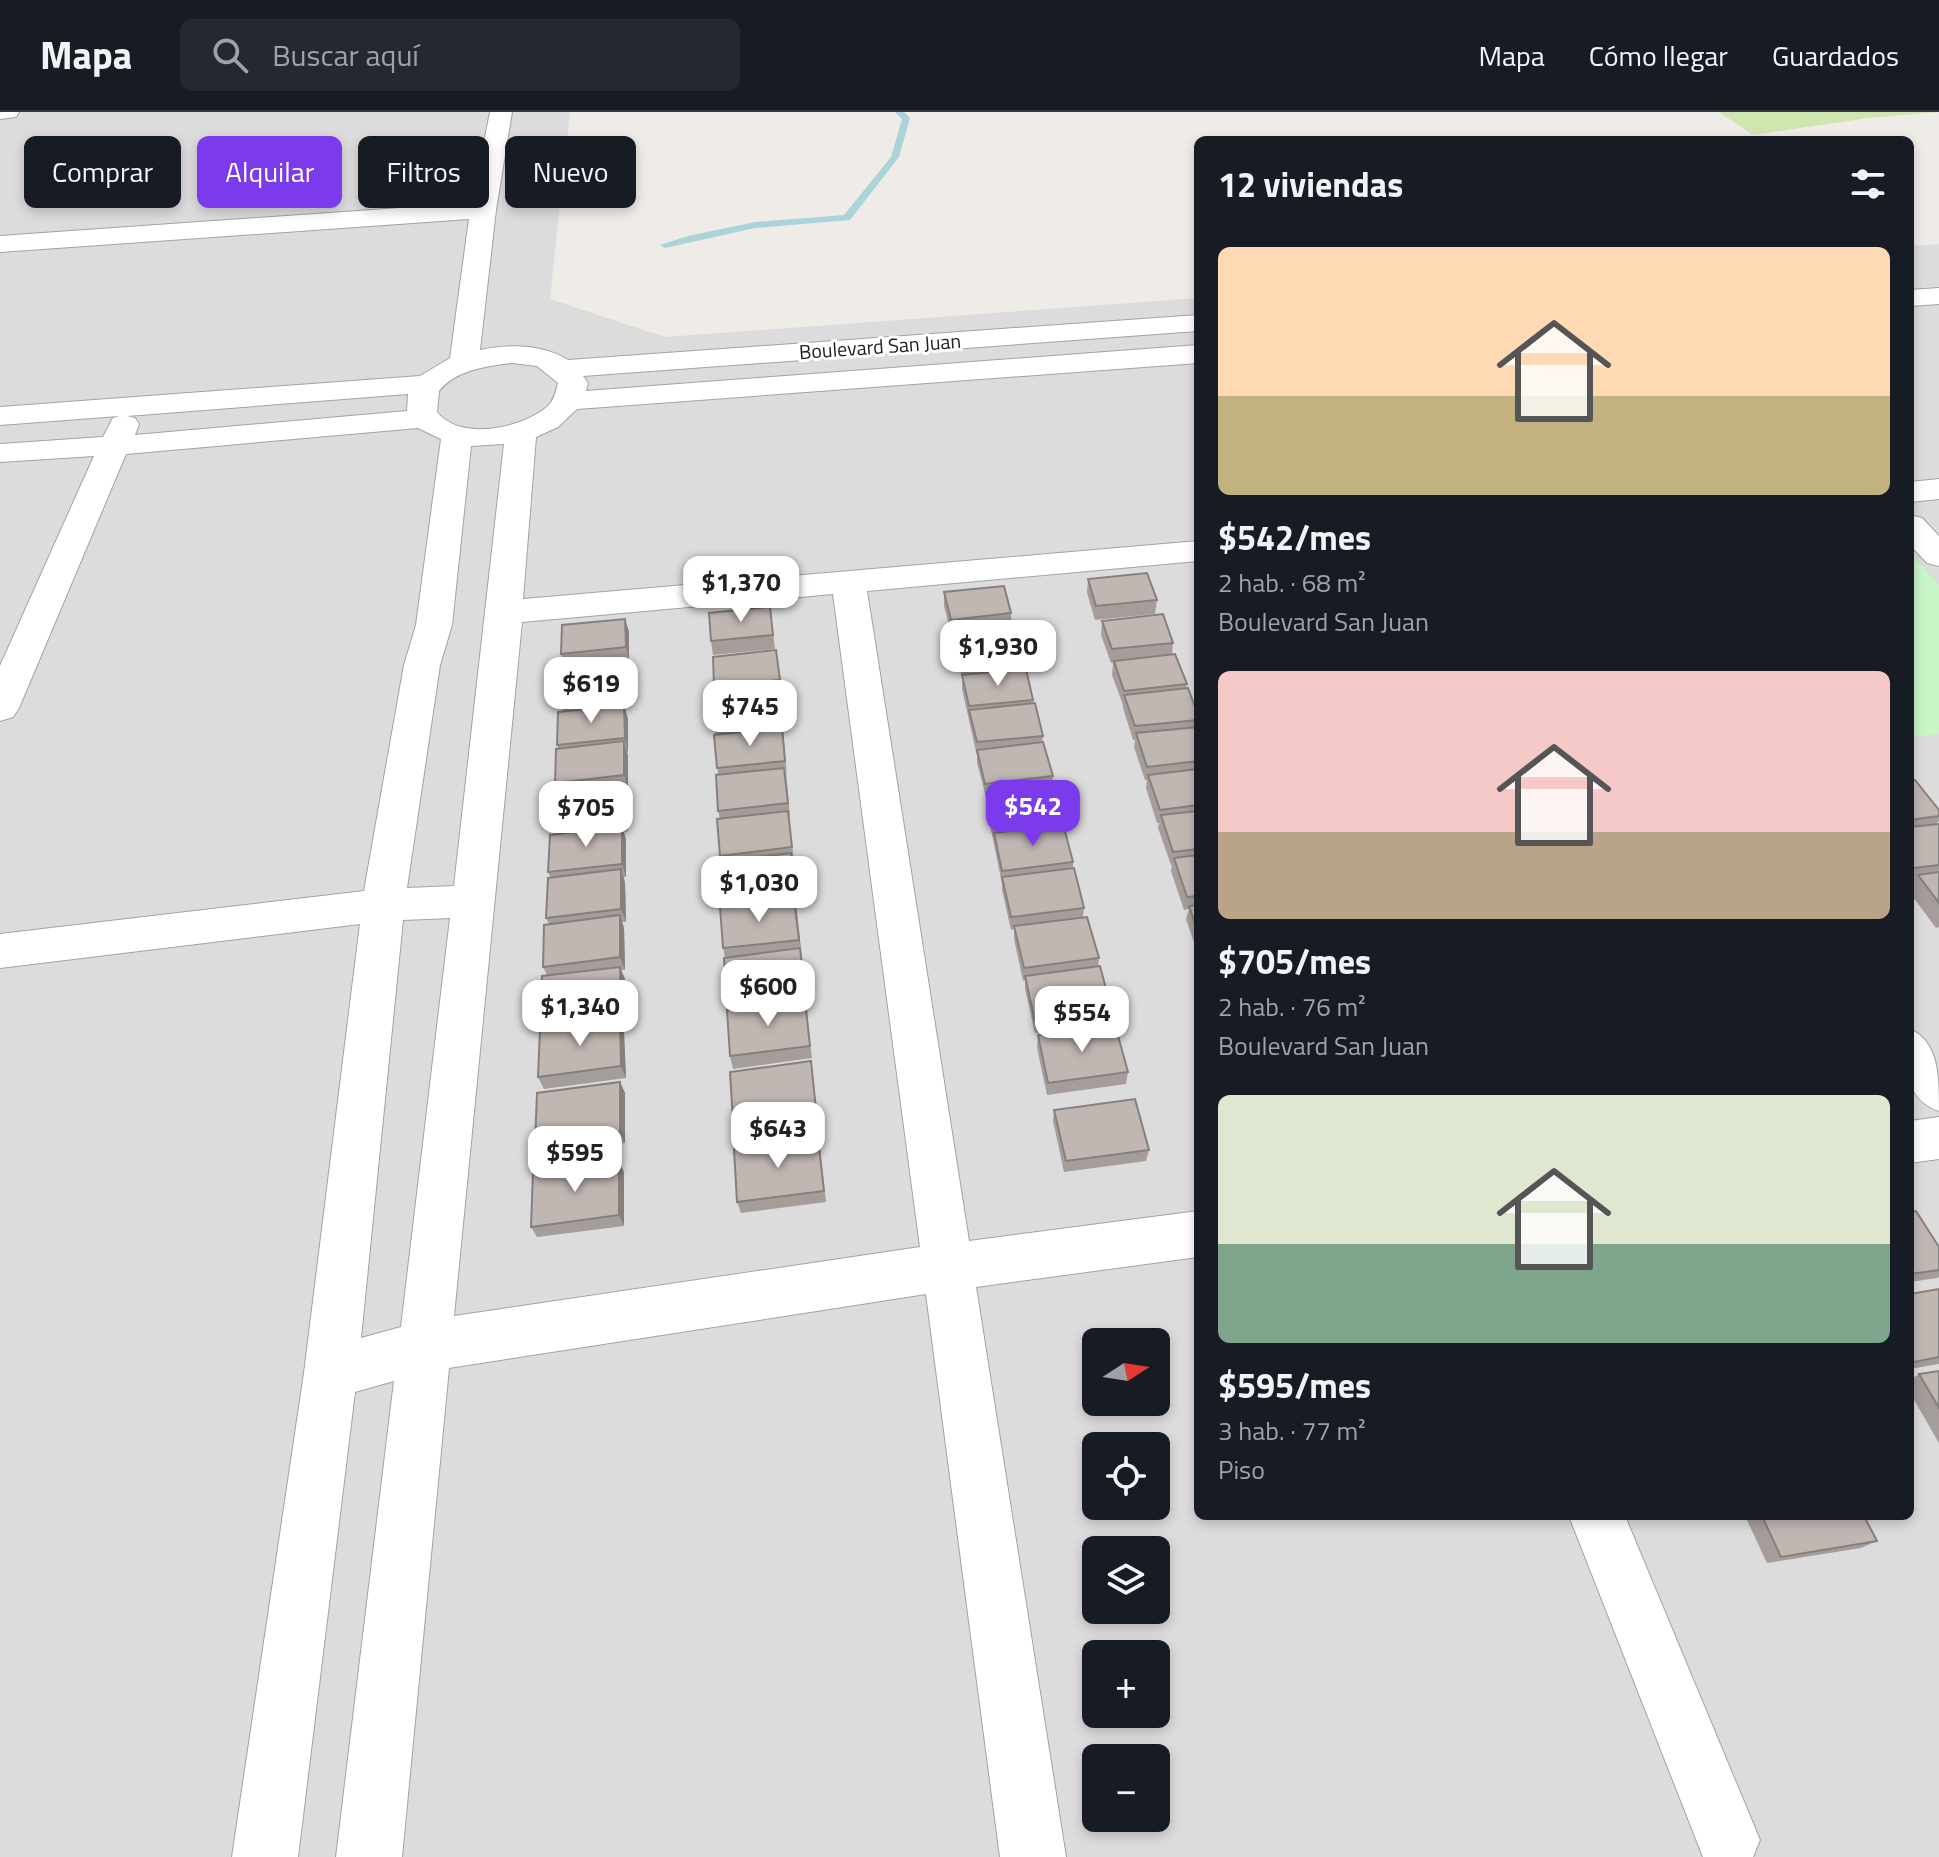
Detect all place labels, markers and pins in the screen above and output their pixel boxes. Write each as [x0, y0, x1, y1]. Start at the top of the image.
pin: $1,370 [676, 556, 806, 624]
pin: $1,930 [933, 620, 1063, 688]
pin: $619 [544, 657, 638, 725]
pin: $745 [703, 680, 797, 748]
pin: $542 [986, 780, 1080, 848]
pin: $705 [539, 781, 633, 849]
pin: $1,030 [694, 856, 824, 924]
pin: $600 [721, 960, 815, 1028]
pin: $1,340 [515, 980, 645, 1048]
pin: $554 [1035, 986, 1129, 1054]
pin: $643 [731, 1102, 825, 1170]
pin: $595 [528, 1126, 622, 1194]

